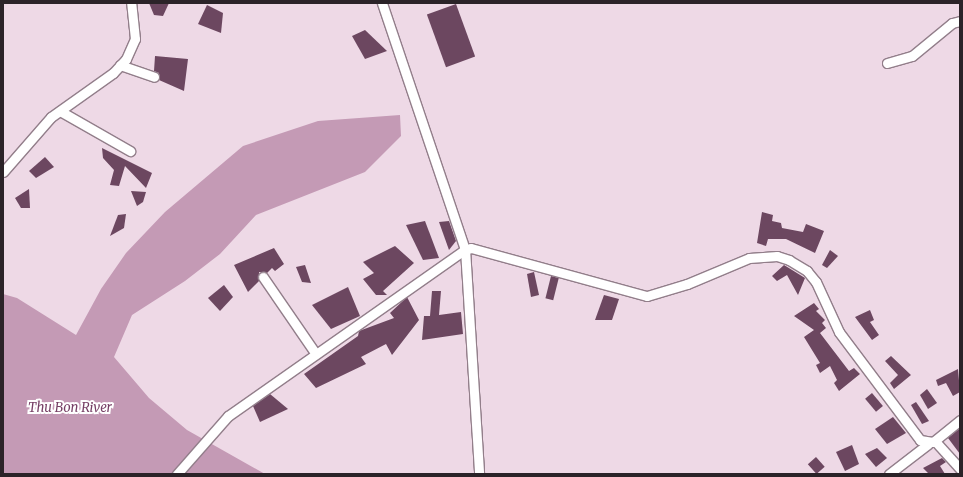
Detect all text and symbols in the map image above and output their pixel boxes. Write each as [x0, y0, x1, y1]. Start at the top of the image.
water label: Thu Bon River [28, 400, 112, 416]

